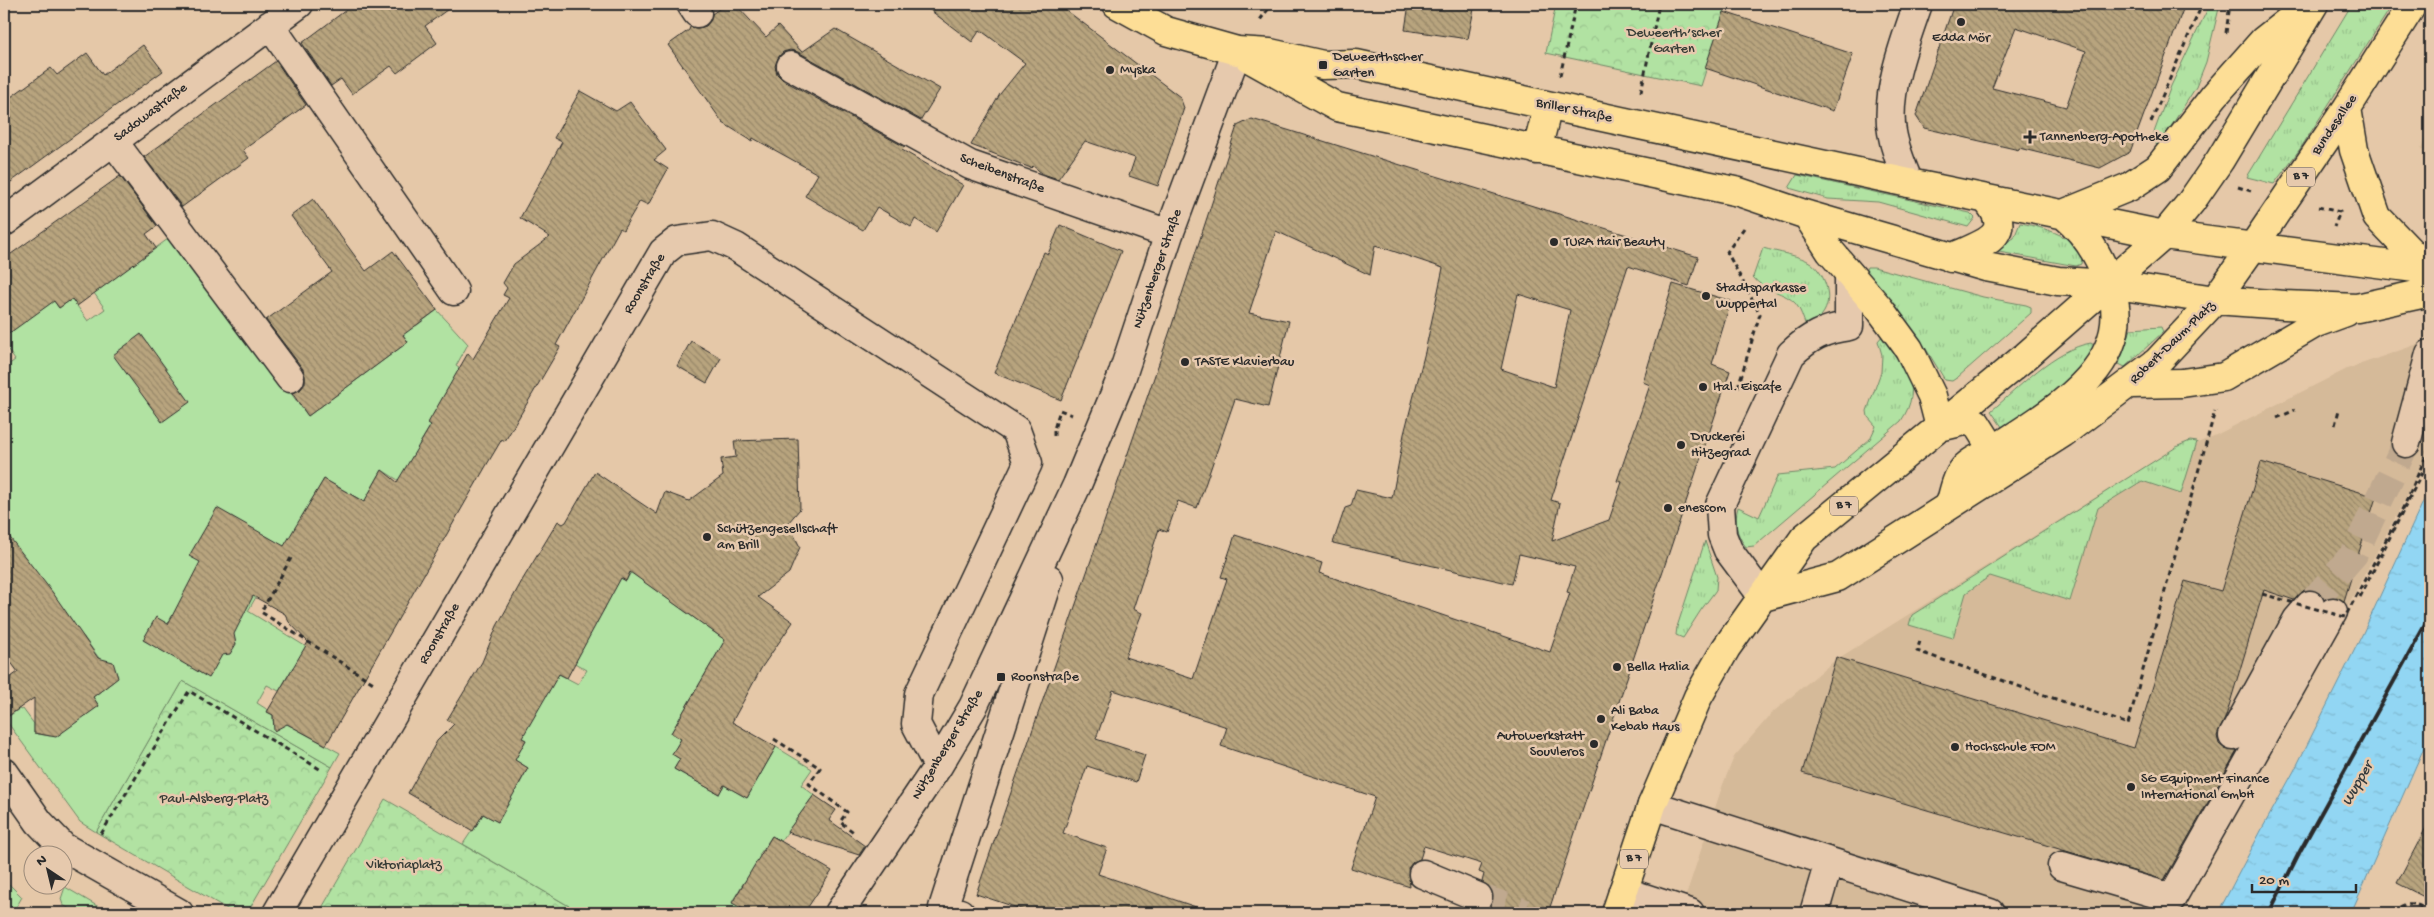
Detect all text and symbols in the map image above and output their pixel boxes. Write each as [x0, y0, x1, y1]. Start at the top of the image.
marker: Edda Mör [1955, 16, 1967, 28]
park label: Deweerth’scher Garten [1626, 25, 1722, 58]
place label: Edda Mör [1932, 30, 1991, 47]
place label: Deweerthscher Garten [1332, 49, 1423, 82]
marker: Deweerthscher Garten [1317, 59, 1329, 71]
place label: Myska [1120, 62, 1157, 79]
marker: Myska [1104, 64, 1116, 76]
street label: Sadowastraße [111, 79, 192, 146]
street label: Bundesallee [2308, 91, 2362, 159]
street label: Briller Straße [1533, 94, 1614, 128]
place label: Tannenberg-Apotheke [2039, 129, 2169, 146]
marker: Tannenberg-Apotheke [2024, 131, 2036, 143]
street label: Scheibenstraße [957, 150, 1048, 198]
road number: B 7 [2287, 168, 2315, 186]
street label: Nützenberger Straße [1130, 206, 1187, 331]
place label: TURA Hair Beauty [1563, 234, 1665, 251]
marker: TURA Hair Beauty [1548, 236, 1560, 248]
street label: Roonstraße [620, 250, 670, 317]
place label: Stadtsparkasse Wuppertal [1716, 280, 1807, 313]
marker: Stadtsparkasse Wuppertal [1700, 290, 1712, 302]
street label: Robert-Daum-Platz [2127, 297, 2220, 388]
place label: TASTE Klavierbau [1194, 354, 1295, 371]
marker: TASTE Klavierbau [1179, 356, 1191, 368]
place label: Ital. Eiscafe [1713, 379, 1782, 396]
marker: Ital. Eiscafe [1697, 381, 1709, 393]
place label: Druckerei Hitzegrad [1690, 429, 1752, 462]
marker: Druckerei Hitzegrad [1675, 439, 1687, 451]
road number: B 7 [1830, 496, 1858, 516]
place label: enescom [1678, 500, 1726, 517]
marker: enescom [1662, 502, 1674, 514]
place label: Schützengesellschaft am Brill [717, 521, 838, 554]
marker: Schützengesellschaft am Brill [701, 531, 713, 543]
street label: Roonstraße [416, 600, 465, 668]
place label: Bella Italia [1626, 659, 1691, 676]
marker: Bella Italia [1611, 661, 1623, 673]
place label: Roonstraße [1011, 669, 1080, 686]
marker: Roonstraße [995, 671, 1007, 683]
street label: Nützenberger Straße [908, 686, 988, 803]
place label: Ali Baba Kebab Haus [1611, 703, 1680, 736]
marker: Ali Baba Kebab Haus [1595, 713, 1607, 725]
place label: Autowerkstatt Souvleros [1497, 728, 1585, 761]
marker: Autowerkstatt Souvleros [1588, 738, 1600, 750]
place label: Hochschule FOM [1965, 739, 2056, 756]
marker: Hochschule FOM [1949, 741, 1961, 753]
water label: Wupper [2338, 757, 2379, 809]
place label: SG Equipment Finance International GmbH [2141, 771, 2270, 804]
marker: SG Equipment Finance International GmbH [2125, 781, 2137, 793]
park label: Paul-Alsberg-Platz [159, 791, 269, 808]
north arrow [22, 844, 72, 894]
road number: B 7 [1620, 850, 1648, 869]
text: N [33, 852, 51, 871]
park label: Viktoriaplatz [365, 857, 443, 874]
scale bar [2252, 862, 2355, 894]
text: 20 m [2259, 872, 2289, 890]

